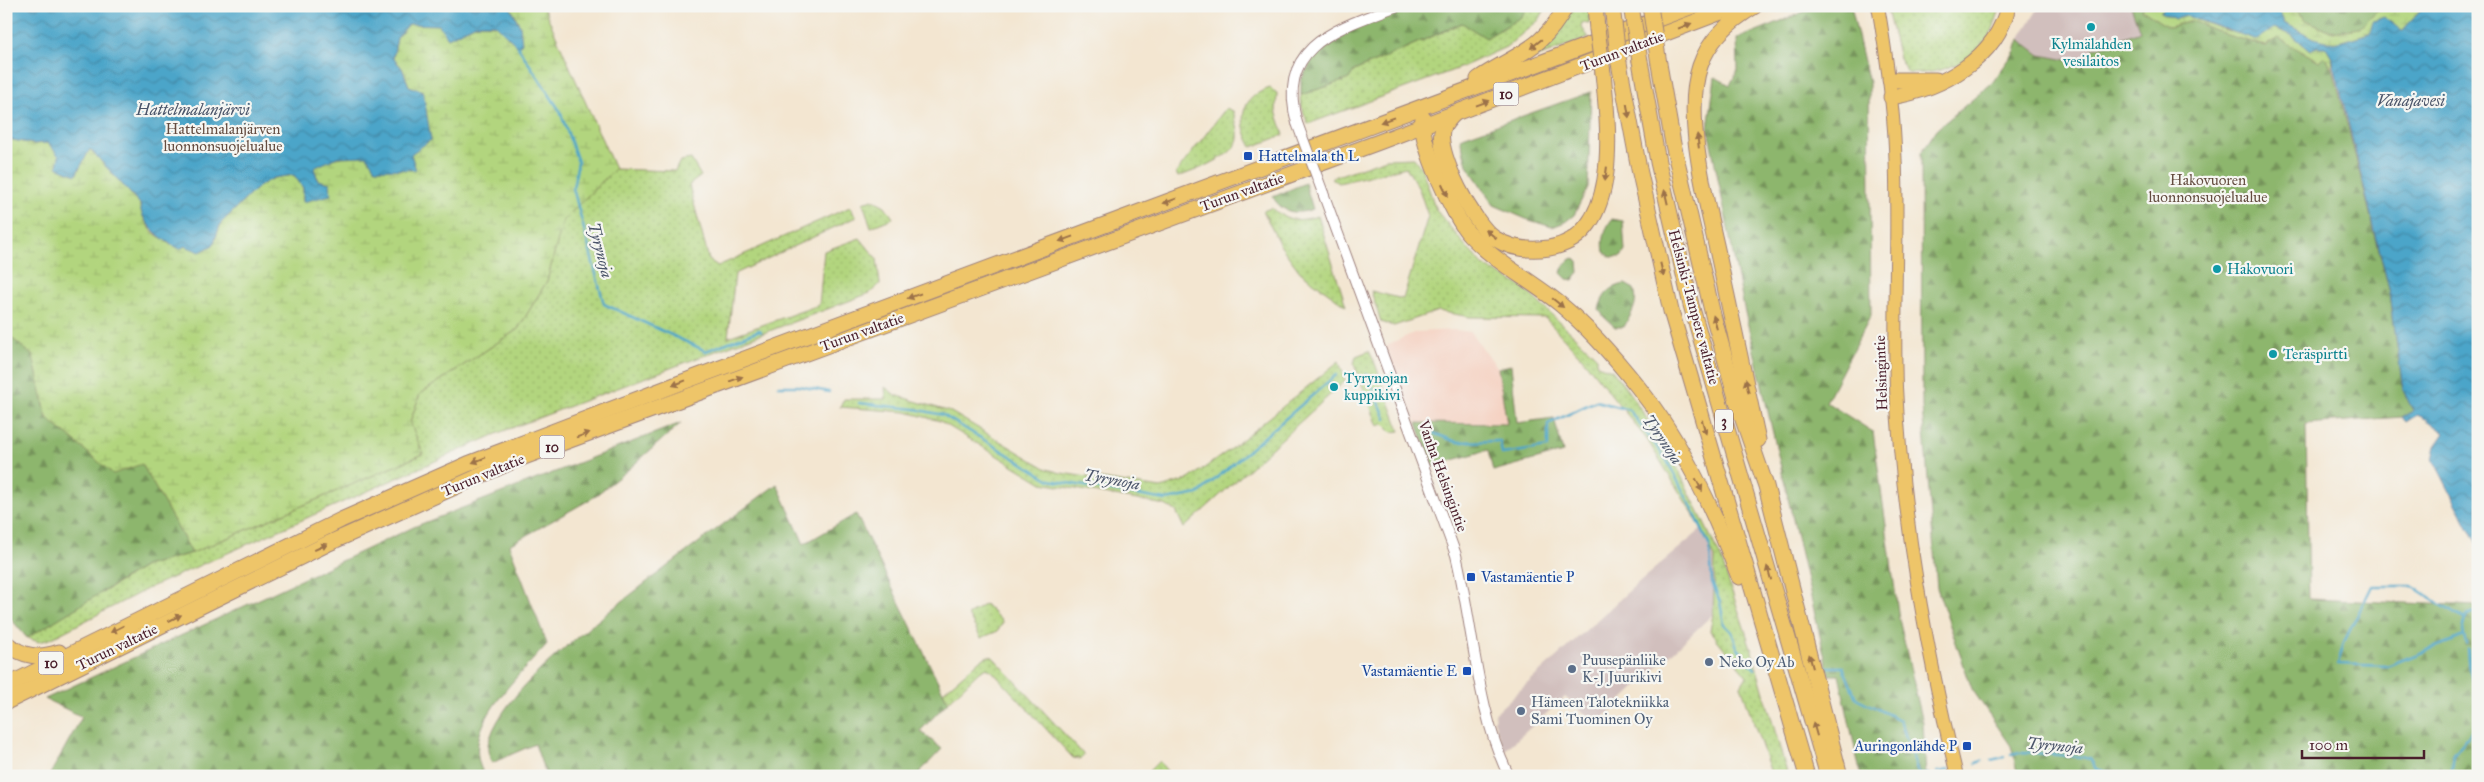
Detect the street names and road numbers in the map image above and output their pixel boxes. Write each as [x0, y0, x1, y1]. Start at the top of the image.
street label: Turun valtatie [1578, 27, 1666, 75]
road number: 10 [1494, 82, 1518, 106]
street label: Turun valtatie [1198, 169, 1286, 215]
street label: Helsinki-Tampere valtatie [1665, 227, 1723, 387]
street label: Turun valtatie [818, 309, 906, 355]
street label: Helsingintie [1871, 335, 1891, 411]
road number: 3 [1715, 410, 1733, 432]
street label: Vanha Helsingintie [1414, 417, 1472, 534]
road number: 10 [540, 436, 564, 458]
street label: Turun valtatie [439, 450, 527, 500]
street label: Turun valtatie [74, 620, 160, 674]
road number: 10 [38, 651, 64, 674]

